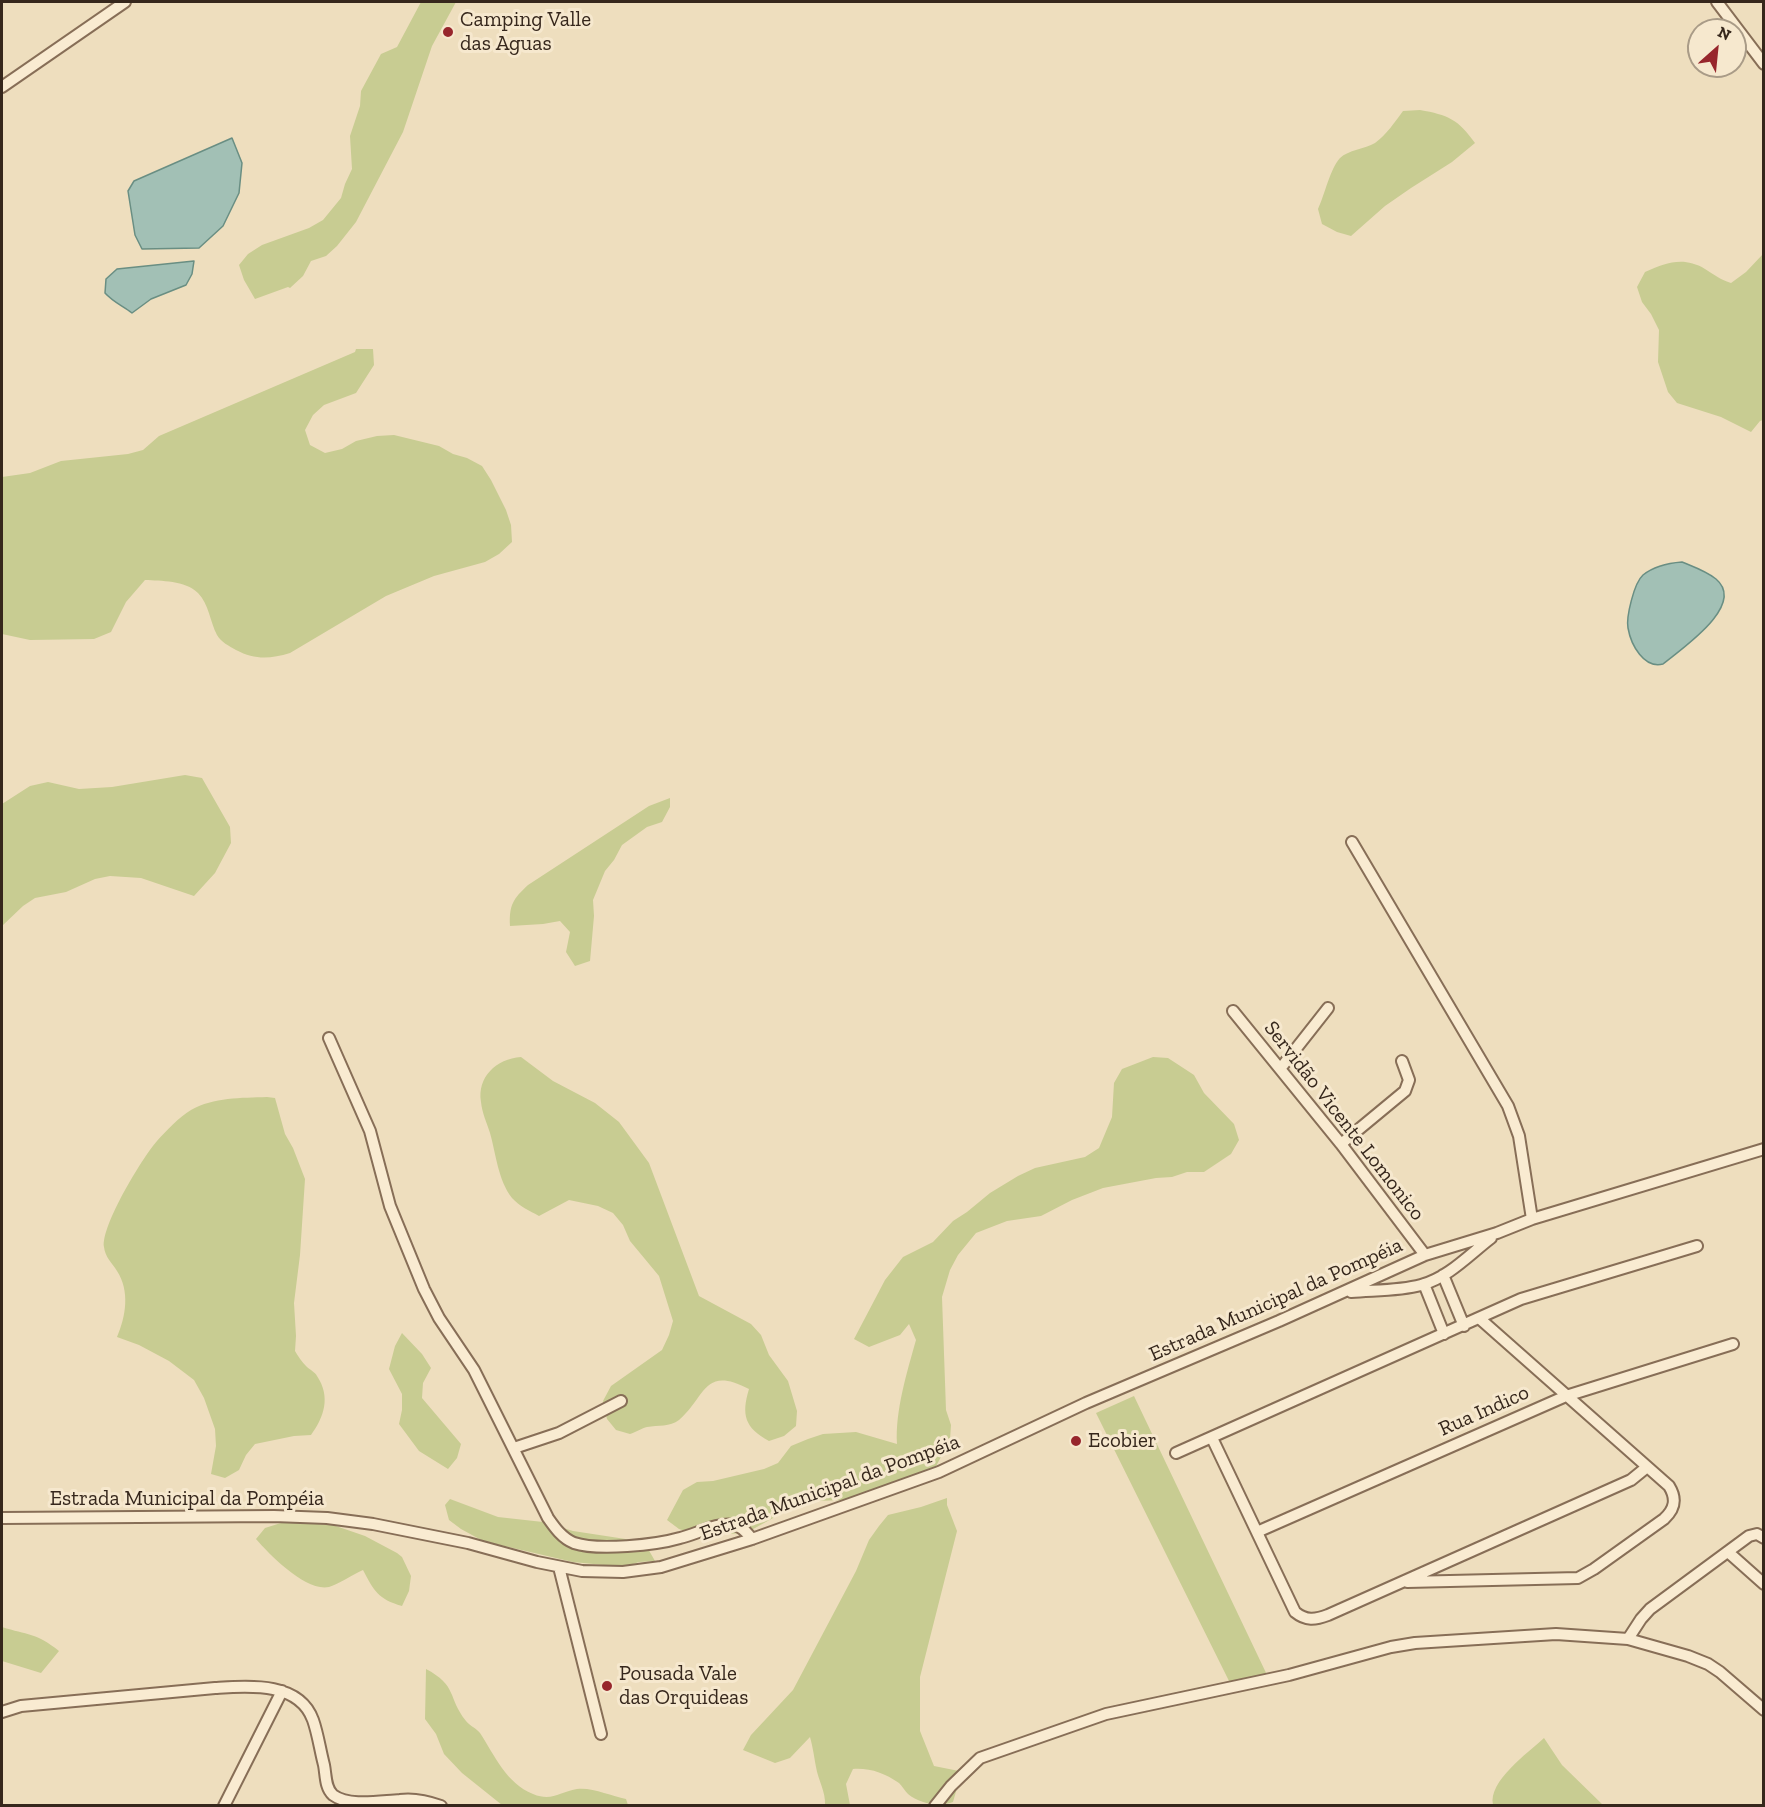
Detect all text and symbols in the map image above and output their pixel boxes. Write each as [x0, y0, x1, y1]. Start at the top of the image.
place label: Camping Valle das Aguas [460, 7, 591, 57]
north arrow [1687, 18, 1747, 78]
text: N [1715, 22, 1734, 45]
marker: Camping Valle das Aguas [441, 25, 455, 39]
street label: Servidão Vicente Lomonico [1258, 1016, 1430, 1226]
street label: Estrada Municipal da Pompéia [1145, 1233, 1407, 1367]
street label: Rua Indico [1435, 1380, 1533, 1442]
place label: Ecobier [1088, 1428, 1157, 1454]
street label: Estrada Municipal da Pompéia [697, 1429, 963, 1547]
marker: Ecobier [1069, 1434, 1083, 1448]
street label: Estrada Municipal da Pompéia [50, 1486, 324, 1512]
place label: Pousada Vale das Orquideas [619, 1661, 748, 1711]
marker: Pousada Vale das Orquideas [600, 1679, 614, 1693]

